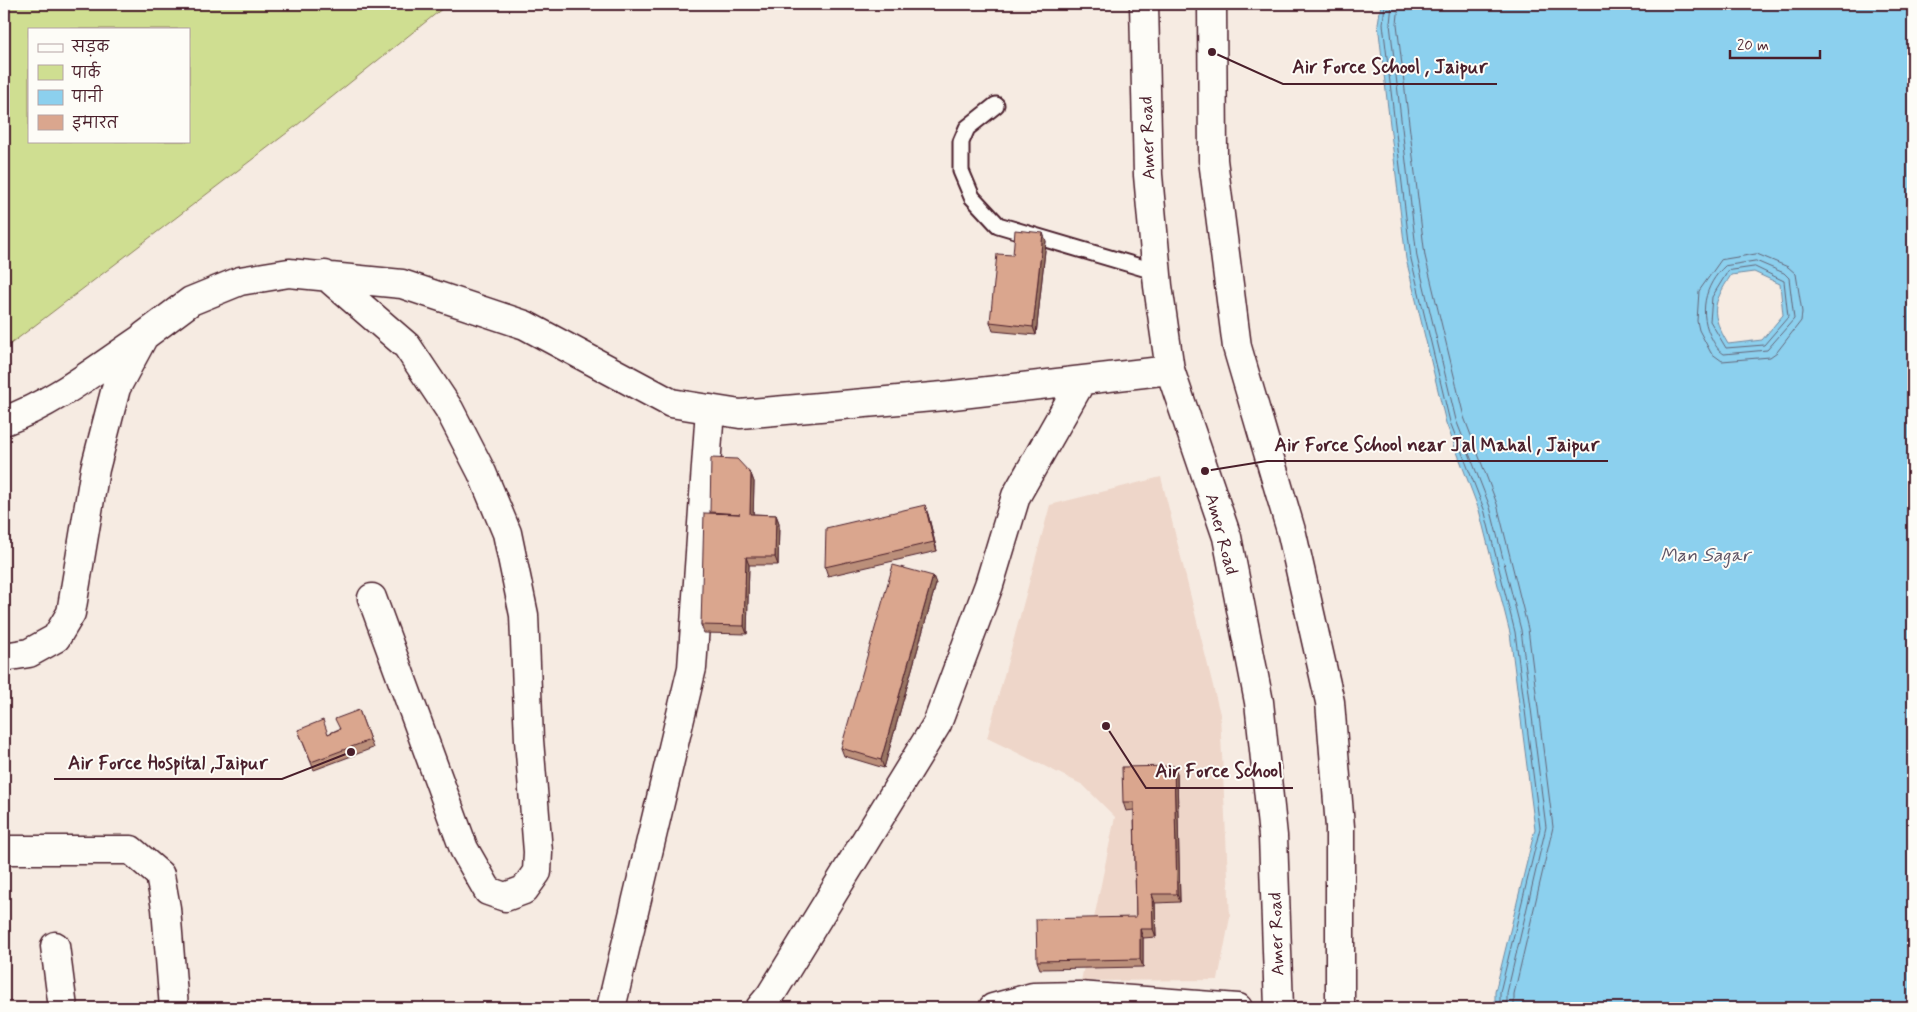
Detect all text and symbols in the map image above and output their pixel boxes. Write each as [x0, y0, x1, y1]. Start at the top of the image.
legend [28, 28, 190, 142]
scale bar [1730, 28, 1820, 60]
text: 20 m [1737, 36, 1769, 56]
text: सड़क [71, 38, 110, 58]
callout: Air Force School , Jaipur [1283, 50, 1497, 84]
text: Air Force School , Jaipur [1292, 55, 1489, 80]
text: पार्क [71, 61, 102, 84]
text: पानी [71, 85, 104, 108]
street label: Amer Road [1135, 96, 1161, 180]
text: इमारत [72, 114, 119, 134]
callout: Air Force School near Jal Mahal , Jaipur [1267, 427, 1608, 461]
text: Air Force School near Jal Mahal , Jaipur [1275, 433, 1601, 458]
street label: Amer Road [1199, 491, 1243, 578]
water label: Man Sagar [1660, 543, 1753, 568]
callout: Air Force Hospital ,Jaipur [54, 745, 282, 779]
text: Air Force Hospital ,Jaipur [68, 751, 269, 776]
callout: Air Force School [1146, 754, 1293, 788]
text: Air Force School [1155, 759, 1283, 784]
street label: Amer Road [1264, 892, 1290, 976]

